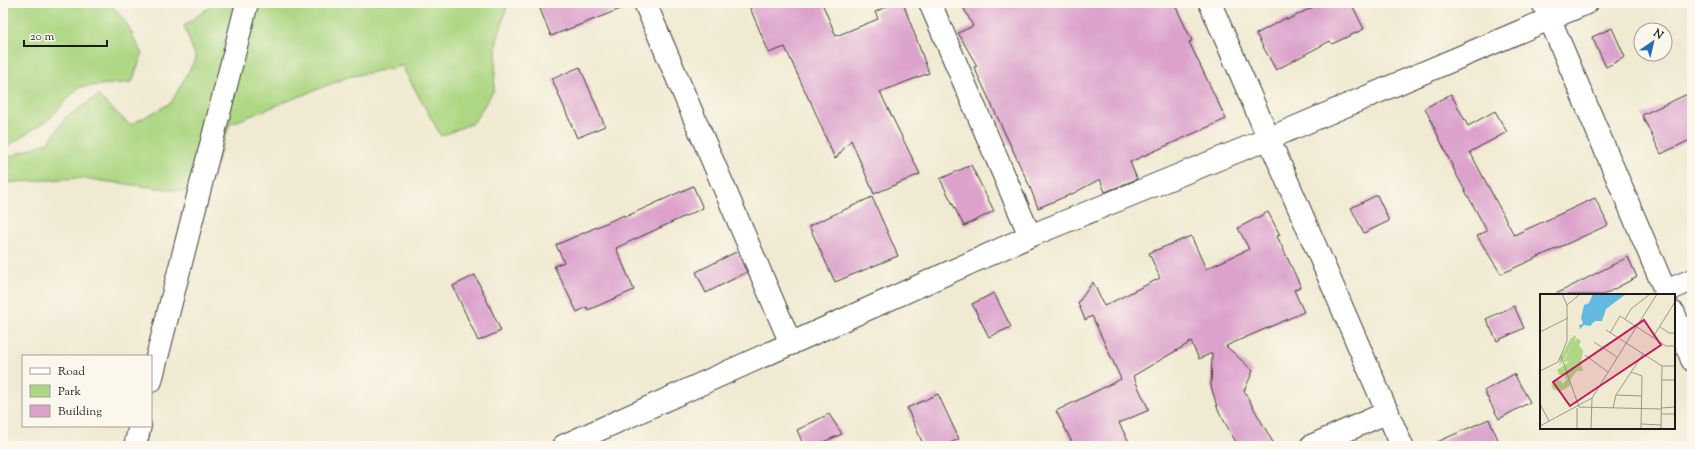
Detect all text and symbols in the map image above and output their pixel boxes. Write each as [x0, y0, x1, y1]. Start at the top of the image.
scale bar [24, 22, 107, 48]
north arrow [1633, 22, 1673, 62]
text: N [1649, 25, 1666, 44]
text: 20 m [30, 28, 55, 46]
inset map [1540, 294, 1675, 429]
legend [22, 355, 152, 427]
text: Road [58, 363, 85, 381]
text: Park [58, 383, 81, 401]
text: Building [58, 403, 102, 421]

